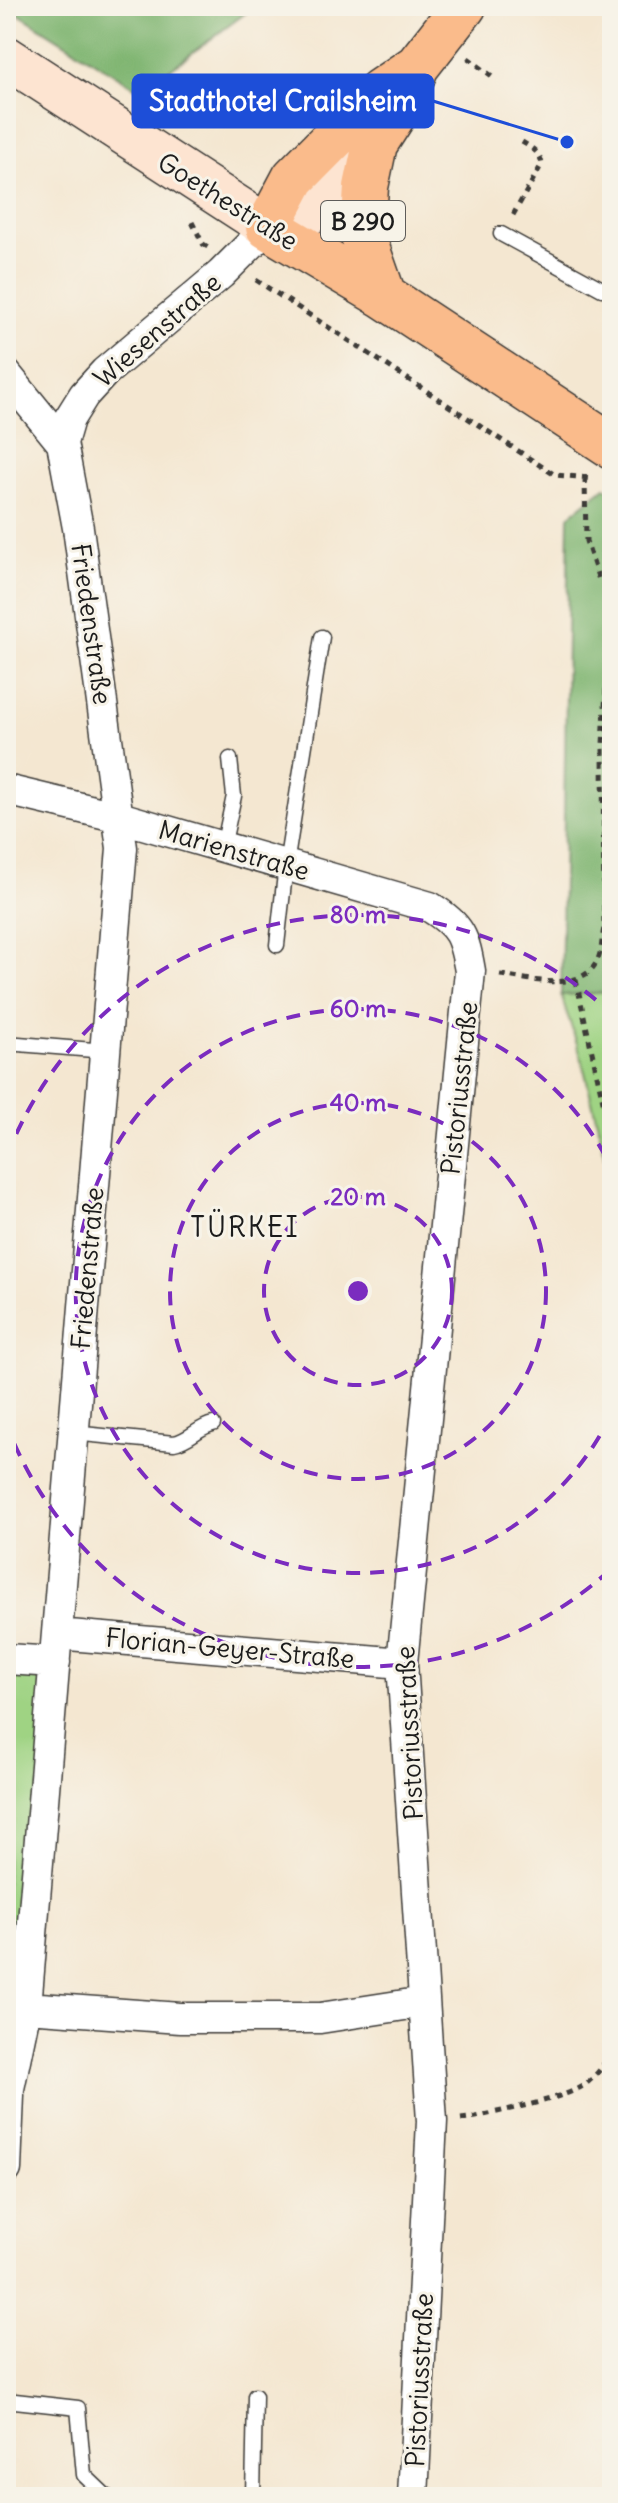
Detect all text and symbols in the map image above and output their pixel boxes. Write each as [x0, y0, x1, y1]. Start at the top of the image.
callout: Stadthotel Crailsheim [133, 75, 433, 127]
text: Stadthotel Crailsheim [149, 83, 417, 119]
street label: Goethestraße [152, 145, 304, 257]
road number: B 290 [321, 201, 405, 241]
street label: Wiesenstraße [86, 266, 228, 394]
street label: Friedenstraße [64, 541, 120, 707]
street label: Marienstraße [155, 813, 313, 887]
text: 80 m [330, 899, 386, 929]
text: 60 m [330, 993, 386, 1023]
street label: Pistoriusstraße [433, 1000, 485, 1176]
text: 40 m [330, 1087, 386, 1117]
text: 20 m [330, 1181, 386, 1211]
street label: Friedenstraße [63, 1186, 111, 1350]
district label: TÜRKEI [190, 1208, 300, 1245]
centre of rings [344, 1277, 372, 1305]
street label: Florian-Geyer-Straße [104, 1621, 356, 1675]
street label: Pistoriusstraße [388, 1645, 430, 1821]
street label: Pistoriusstraße [398, 2292, 440, 2468]

